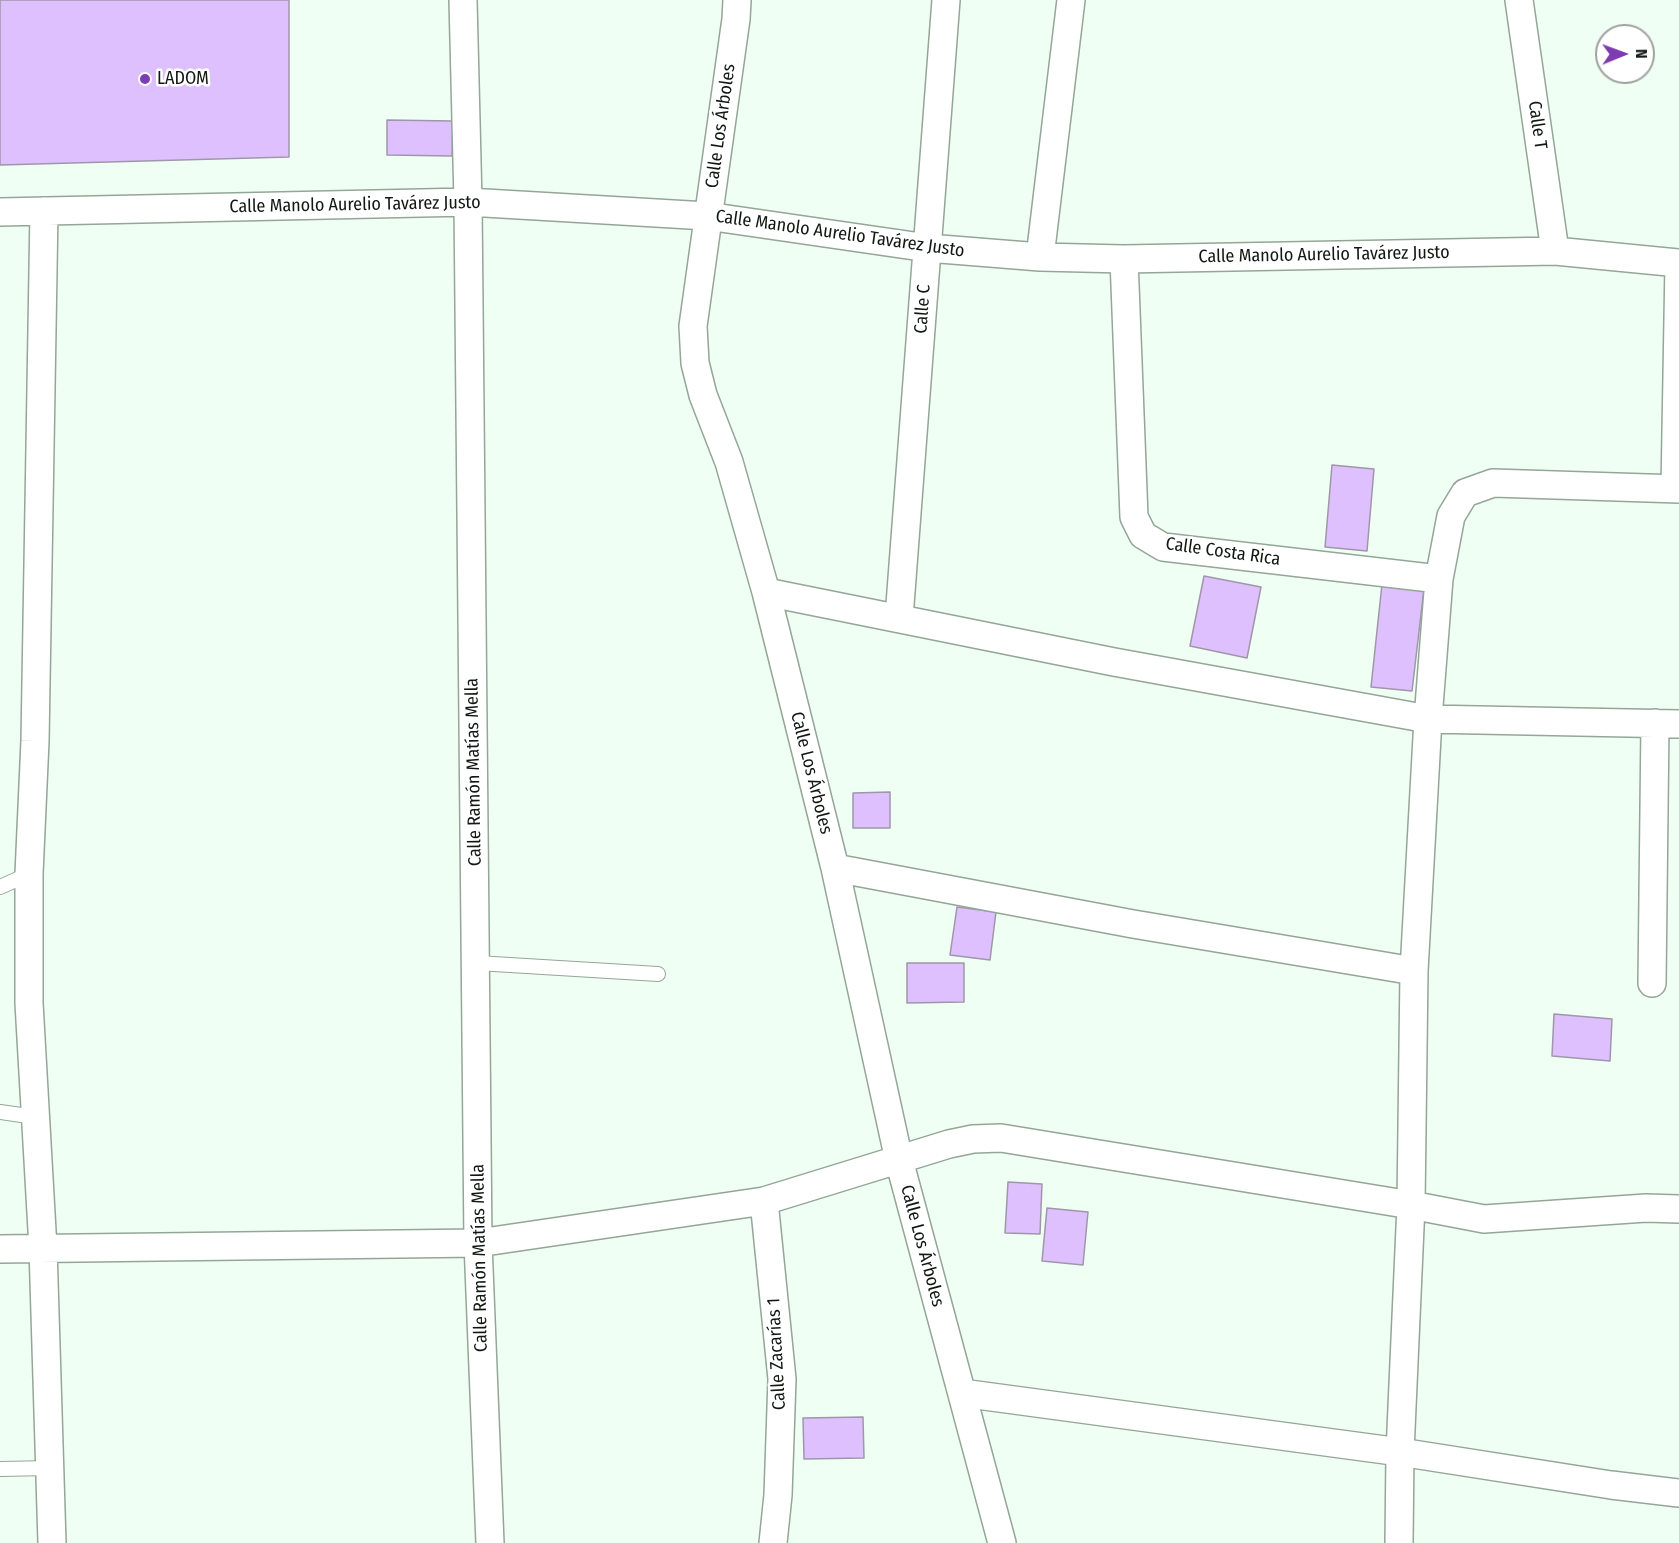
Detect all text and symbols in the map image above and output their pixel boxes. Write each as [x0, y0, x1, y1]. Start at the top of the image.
north arrow [1595, 24, 1655, 84]
text: N [1632, 49, 1651, 59]
street label: Calle Los Árboles [702, 63, 740, 189]
place label: LADOM [157, 68, 209, 90]
marker: LADOM [138, 72, 152, 86]
street label: Calle T [1523, 99, 1551, 151]
street label: Calle Manolo Aurelio Tavárez Justo [229, 192, 481, 218]
street label: Calle Manolo Aurelio Tavárez Justo [714, 206, 966, 262]
street label: Calle Manolo Aurelio Tavárez Justo [1198, 242, 1450, 268]
street label: Calle C [911, 284, 935, 334]
street label: Calle Costa Rica [1164, 533, 1282, 571]
street label: Calle Ramón Matías Mella [462, 678, 486, 866]
street label: Calle Los Árboles [785, 710, 837, 836]
street label: Calle Ramón Matías Mella [468, 1164, 492, 1352]
street label: Calle Los Árboles [895, 1183, 949, 1309]
street label: Calle Zacarías 1 [763, 1298, 791, 1410]

